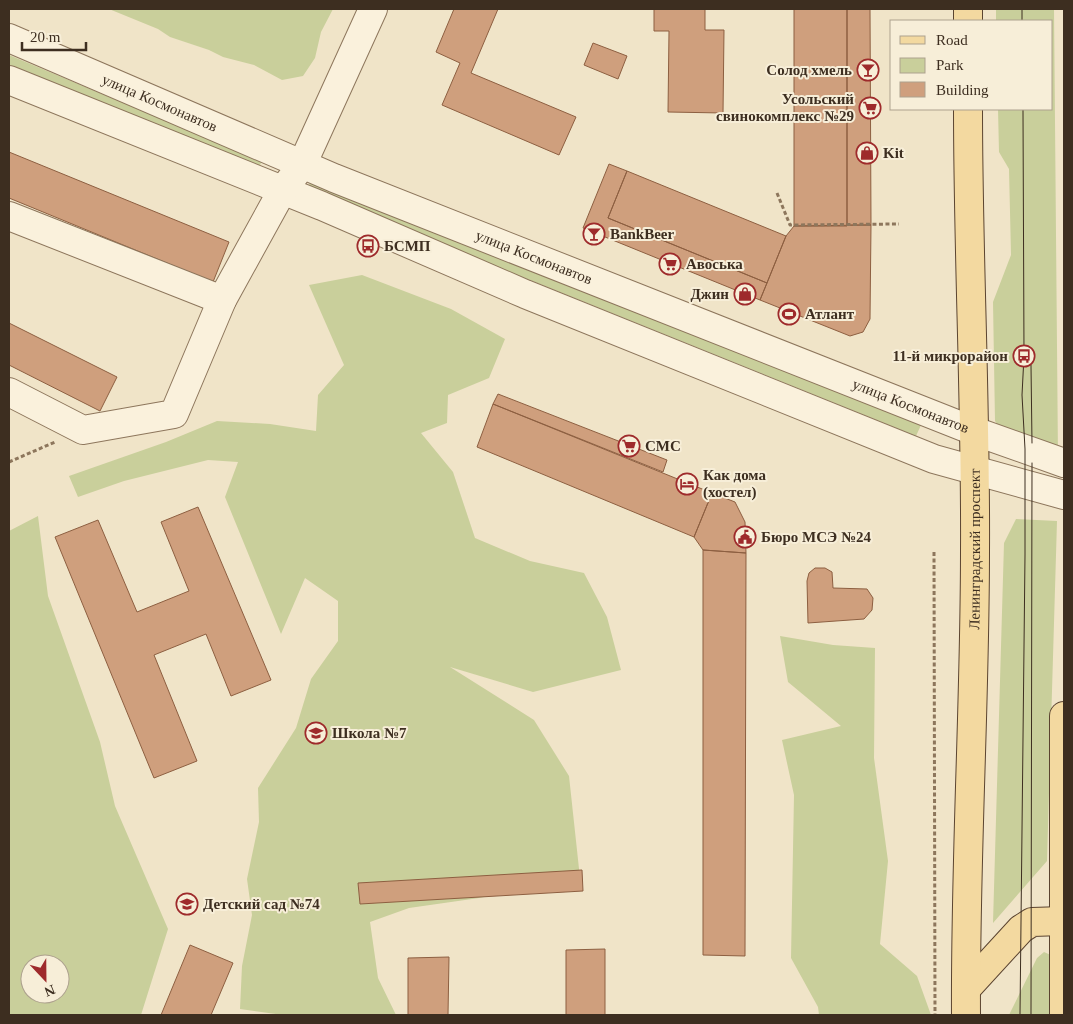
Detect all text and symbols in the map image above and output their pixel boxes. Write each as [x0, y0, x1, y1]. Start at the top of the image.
scale bar [22, 20, 86, 52]
legend [890, 20, 1053, 110]
text: 20 m [30, 29, 61, 45]
text: Road [936, 32, 968, 48]
text: Park [936, 57, 964, 73]
bar icon: Солод хмель [856, 58, 880, 82]
place label: Солод хмель [766, 62, 852, 78]
street label: улица Космонавтов [100, 71, 220, 135]
text: Building [936, 82, 989, 98]
place label: Усольский свинокомплекс №29 [716, 91, 854, 124]
supermarket icon: Усольский свинокомплекс №29 [858, 96, 882, 120]
shop icon: Kit [855, 141, 879, 165]
place label: Kit [883, 145, 904, 161]
bar icon: BankBeer [582, 222, 606, 246]
place label: BankBeer [610, 226, 675, 242]
street label: улица Космонавтов [473, 227, 595, 287]
bus stop icon: БСМП [356, 234, 380, 258]
place label: БСМП [384, 238, 431, 254]
supermarket icon: Авоська [658, 252, 682, 276]
place label: Авоська [686, 256, 743, 272]
shop icon: Джин [733, 282, 757, 306]
place label: Джин [691, 286, 729, 302]
sports icon: Атлант [777, 302, 801, 326]
place label: Атлант [805, 306, 855, 322]
bus stop icon: 11-й микрорайон [1012, 344, 1036, 368]
place label: 11-й микрорайон [892, 348, 1008, 364]
street label: улица Космонавтов [850, 376, 971, 436]
supermarket icon: СМС [617, 434, 641, 458]
place label: СМС [645, 438, 681, 454]
place label: Как дома (хостел) [703, 467, 766, 501]
street label: Ленинградский проспект [966, 468, 983, 630]
hotel icon: Как дома (хостел) [675, 472, 699, 496]
public building icon: Бюро МСЭ №24 [733, 525, 757, 549]
place label: Бюро МСЭ №24 [761, 529, 871, 545]
school or university icon: Школа №7 [304, 721, 328, 745]
place label: Школа №7 [332, 725, 407, 741]
school or university icon: Детский сад №74 [175, 892, 199, 916]
place label: Детский сад №74 [203, 896, 320, 912]
north arrow [20, 954, 70, 1004]
text: N [42, 982, 57, 999]

